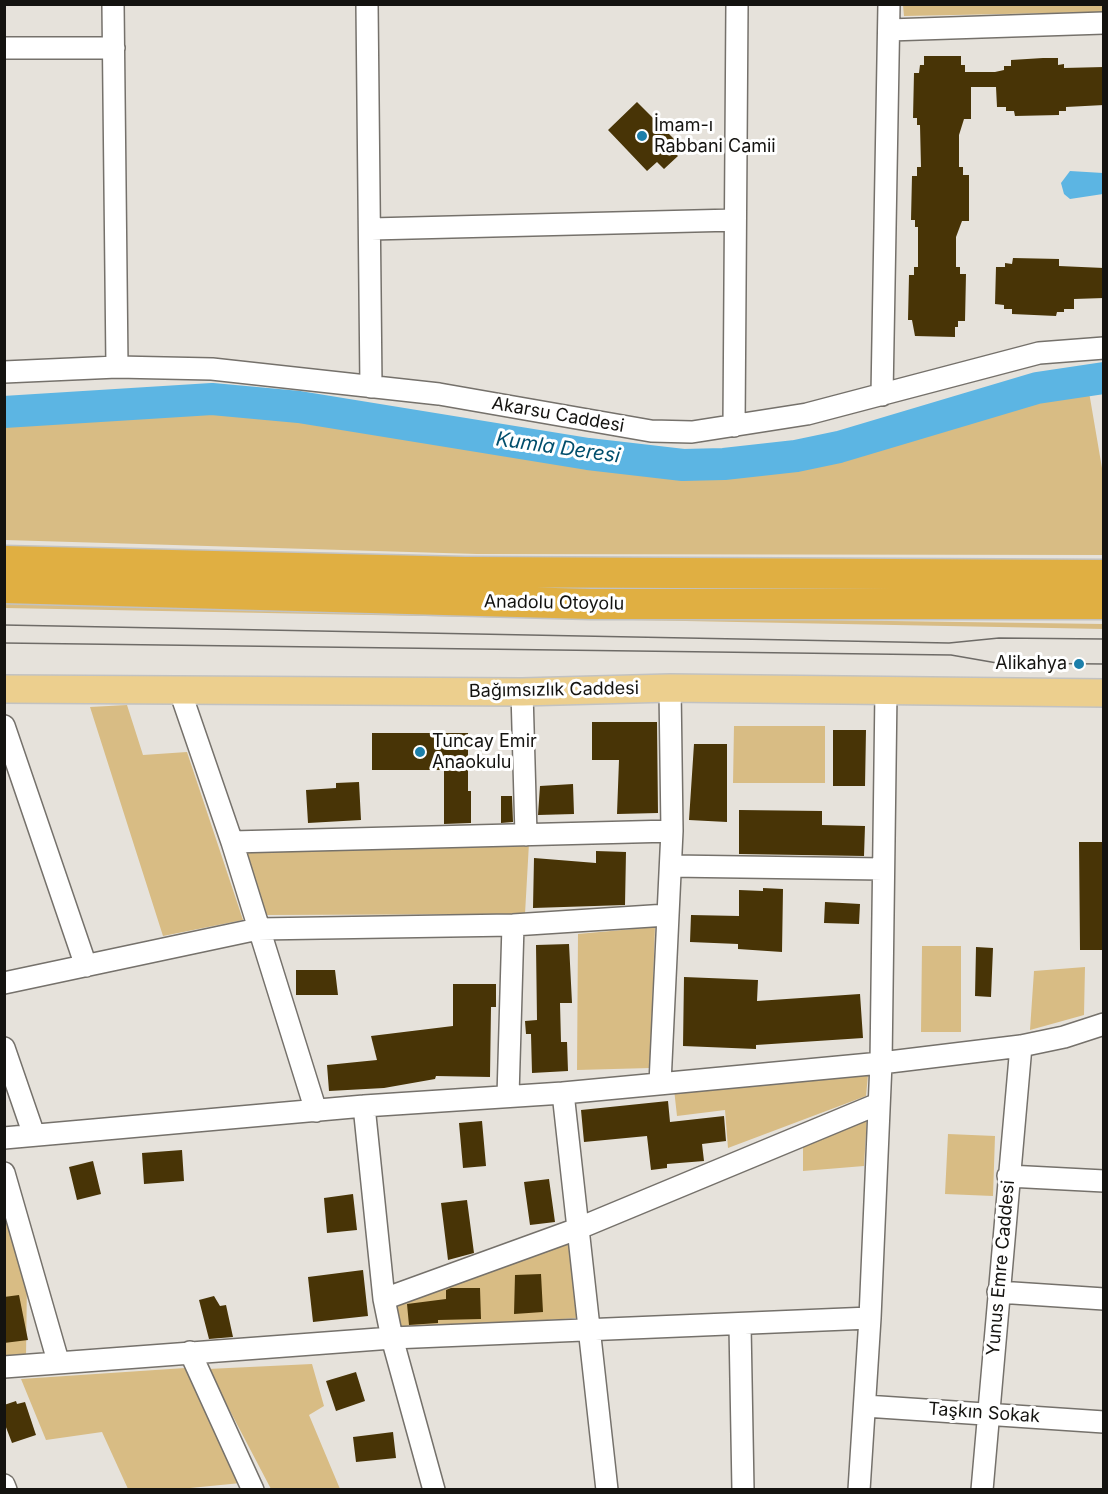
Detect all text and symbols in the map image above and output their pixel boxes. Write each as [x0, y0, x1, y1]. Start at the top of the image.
place label: İmam-ı Rabbani Camii [654, 115, 776, 158]
marker: İmam-ı Rabbani Camii [635, 129, 649, 143]
street label: Akarsu Caddesi [490, 393, 626, 437]
water label: Kumla Deresi [494, 427, 622, 469]
street label: Anadolu Otoyolu [484, 591, 624, 615]
place label: Alikahya [995, 653, 1067, 675]
marker: Alikahya [1072, 657, 1086, 671]
street label: Bağımsızlık Caddesi [469, 678, 639, 702]
place label: Tuncay Emir Anaokulu [432, 731, 537, 774]
marker: Tuncay Emir Anaokulu [413, 745, 427, 759]
street label: Yunus Emre Caddesi [983, 1179, 1019, 1357]
street label: Taşkın Sokak [927, 1398, 1041, 1428]

